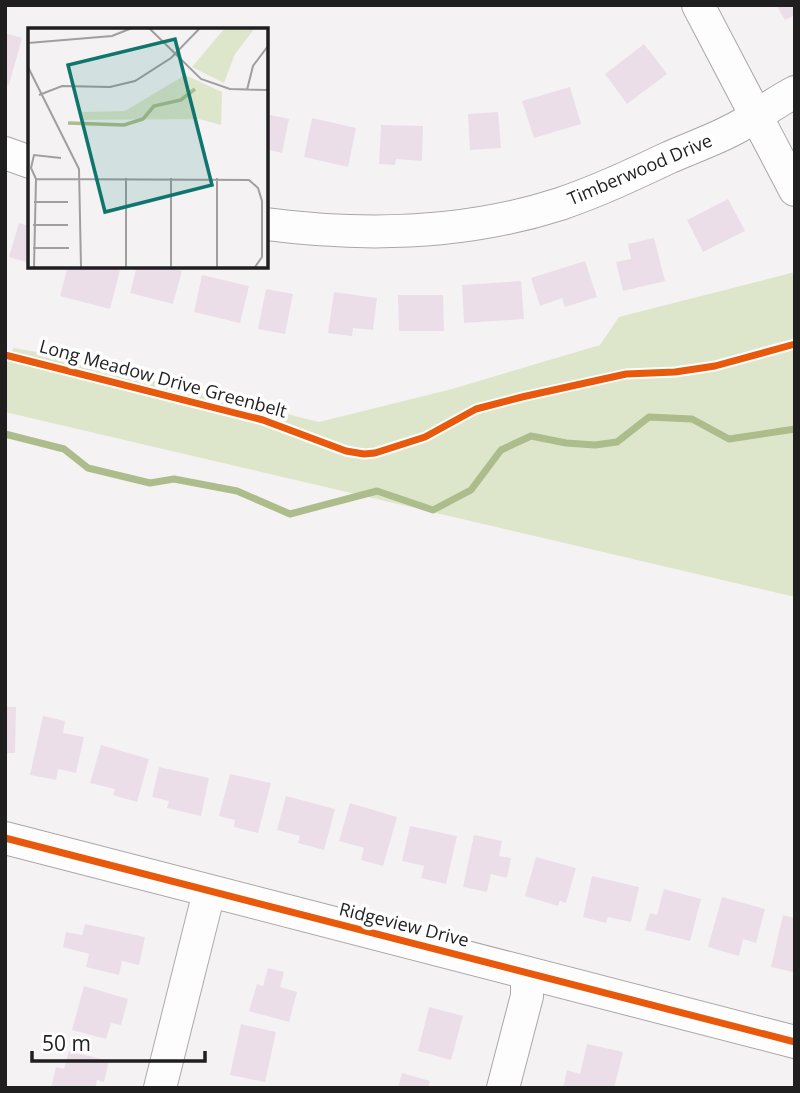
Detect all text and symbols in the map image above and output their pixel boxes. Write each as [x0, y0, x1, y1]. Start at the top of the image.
inset map [28, 28, 268, 268]
street label: Timberwood Drive [564, 128, 716, 210]
street label: Long Meadow Drive Greenbelt [37, 333, 290, 423]
street label: Ridgeview Drive [337, 896, 472, 952]
scale bar [32, 1020, 205, 1064]
text: 50 m [42, 1029, 91, 1057]

